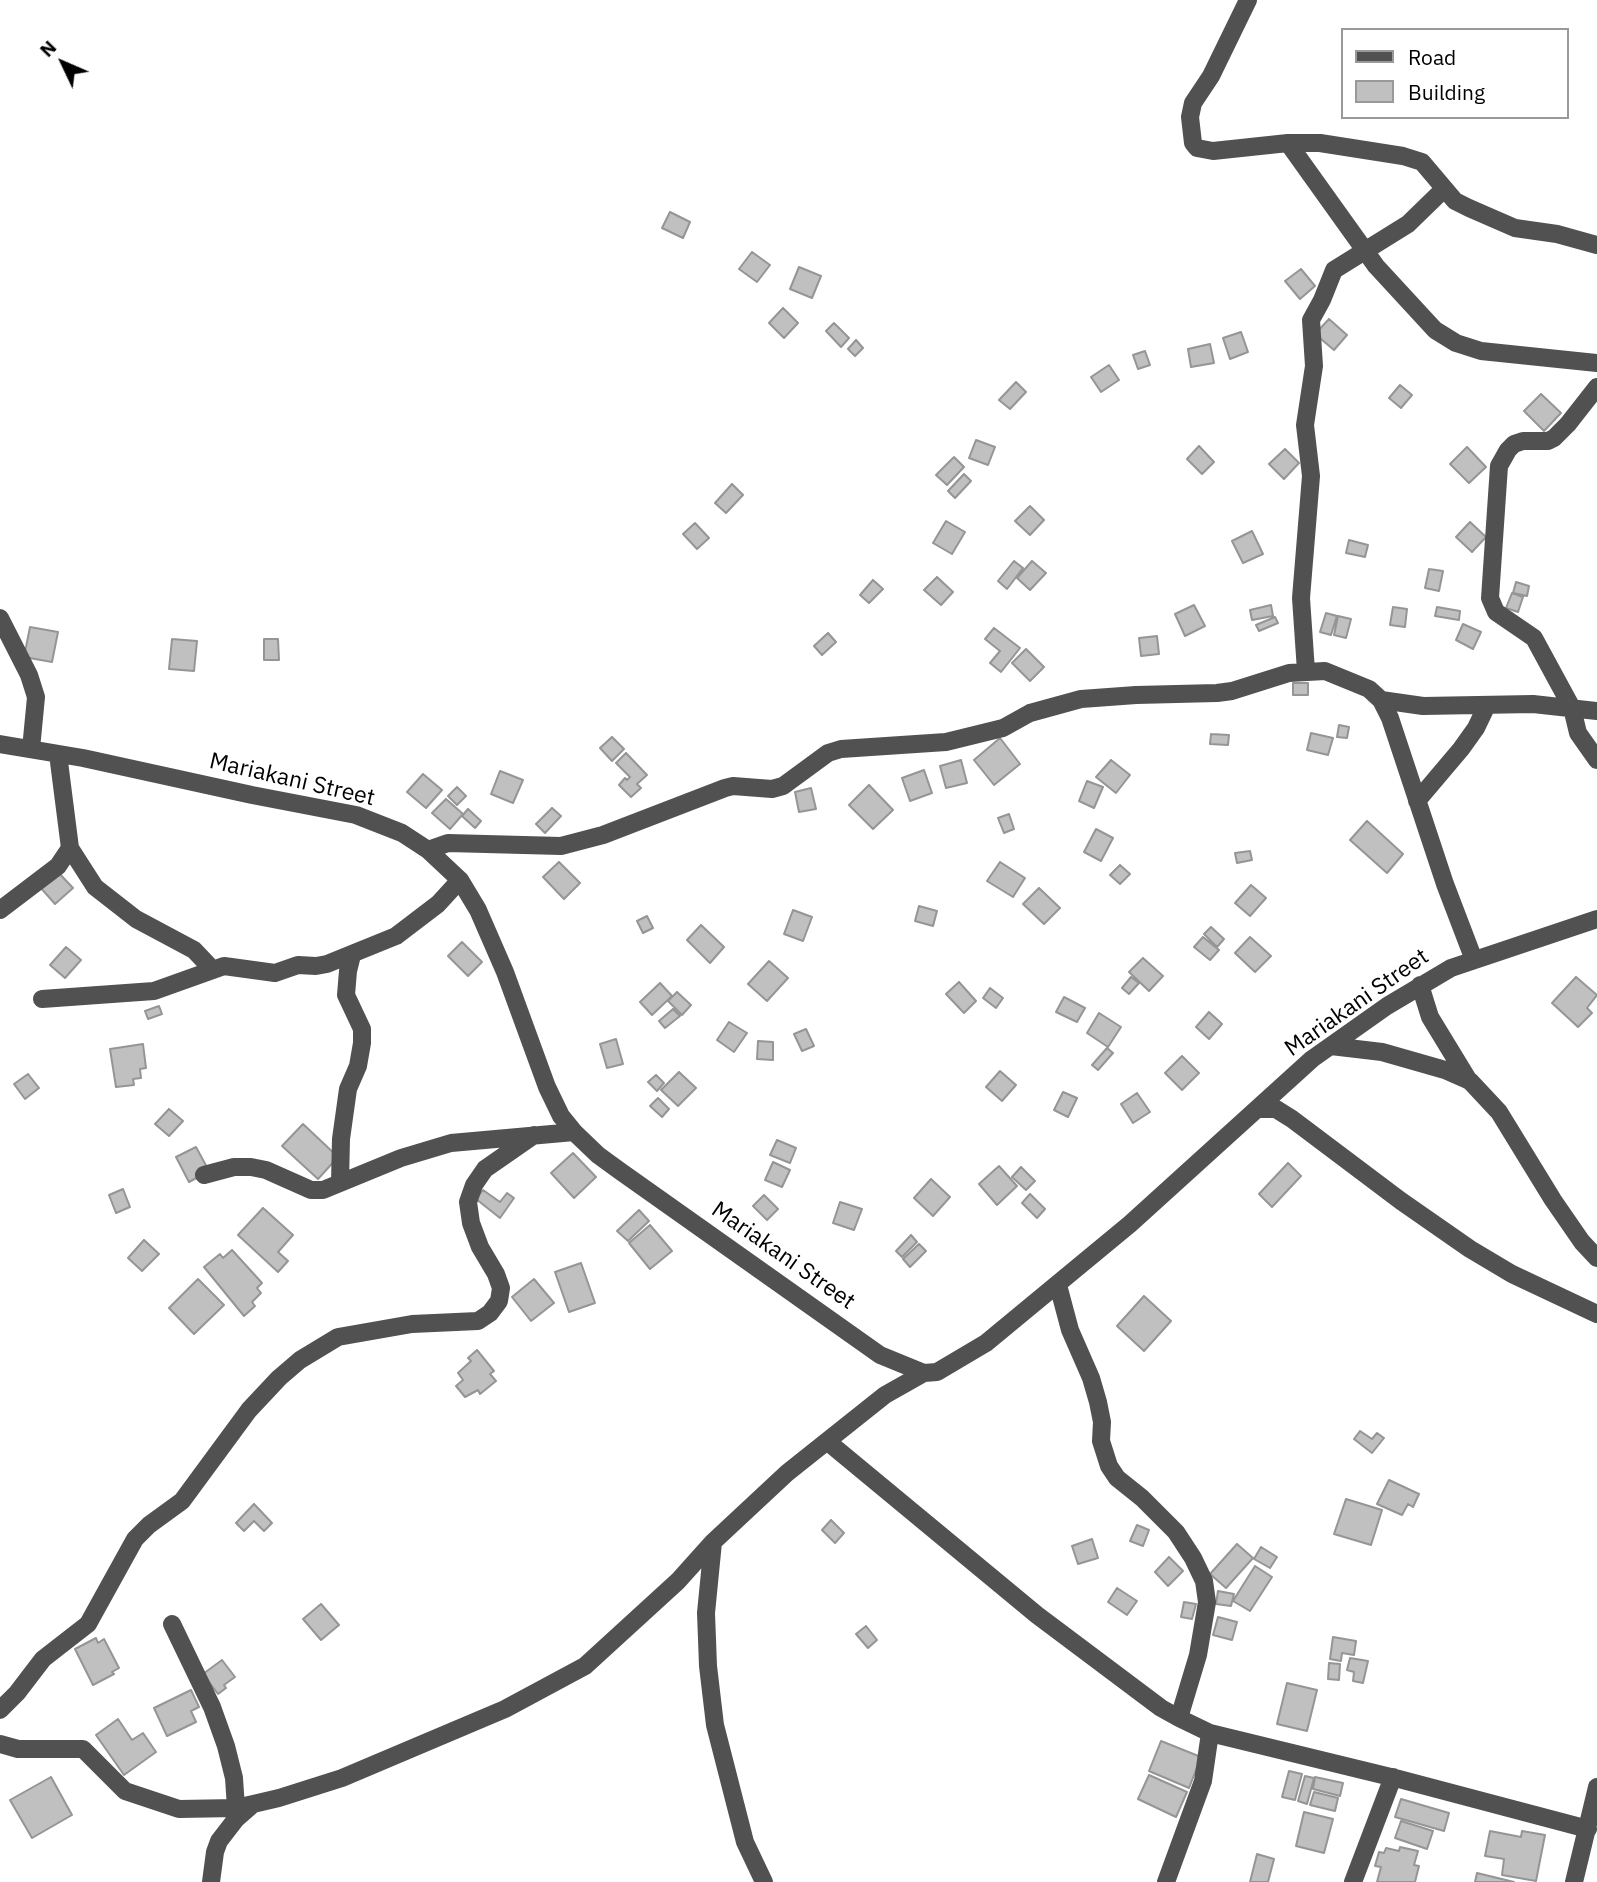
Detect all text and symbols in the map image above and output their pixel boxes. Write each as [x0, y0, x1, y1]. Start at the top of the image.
north arrow [28, 28, 98, 98]
legend [1342, 28, 1569, 119]
text: N [34, 35, 61, 62]
text: Road [1408, 43, 1456, 71]
text: Building [1408, 78, 1485, 106]
street label: Mariakani Street [207, 748, 377, 812]
street label: Mariakani Street [1280, 943, 1434, 1063]
street label: Mariakani Street [706, 1196, 860, 1316]

